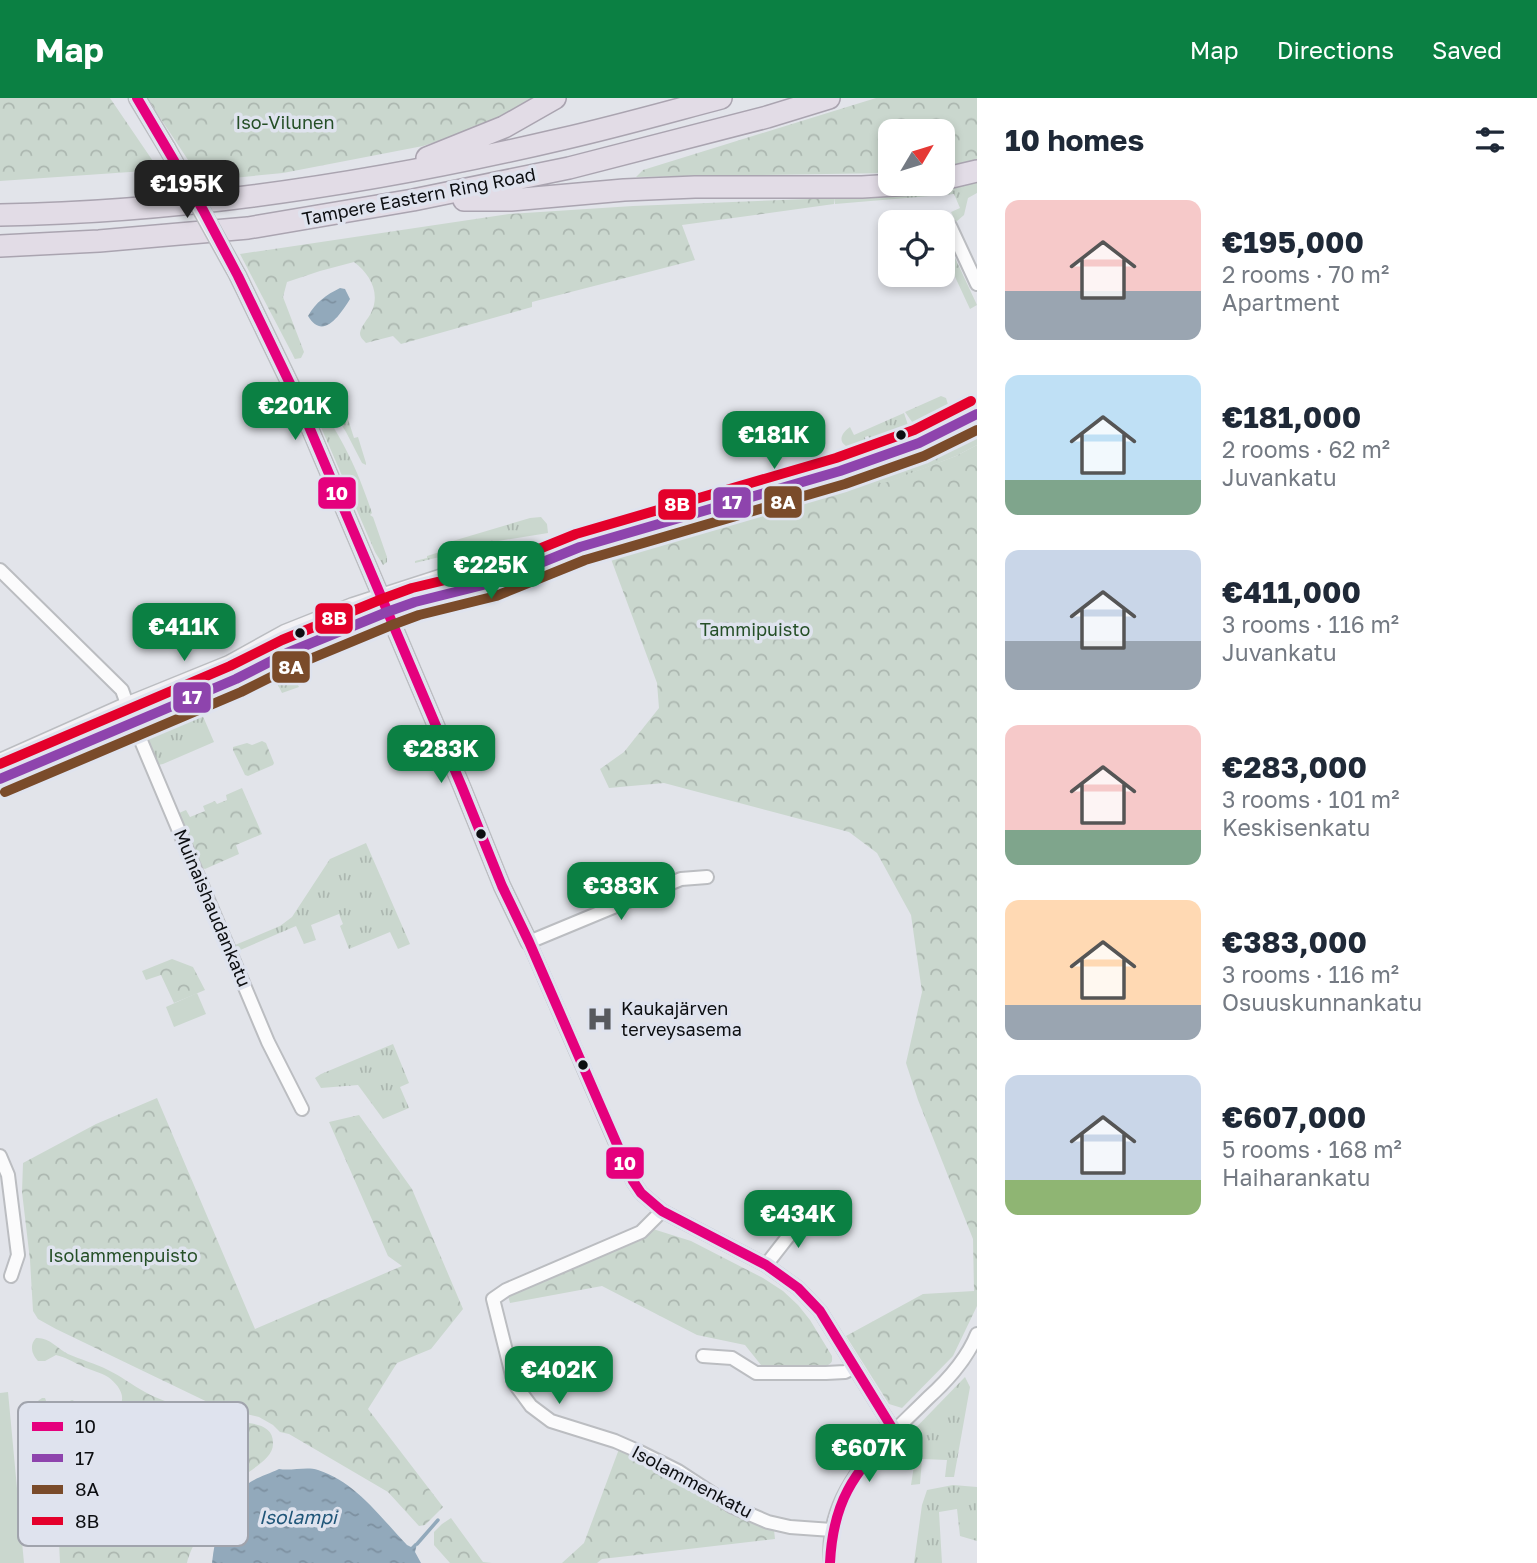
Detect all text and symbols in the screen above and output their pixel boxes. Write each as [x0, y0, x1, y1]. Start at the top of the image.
text: Map [35, 30, 104, 69]
text: Map [1190, 35, 1239, 64]
text: Directions [1277, 35, 1394, 64]
text: Saved [1432, 35, 1502, 64]
park label: Iso-Vilunen [236, 111, 334, 133]
north arrow [878, 119, 956, 196]
map controls [878, 119, 955, 287]
icon: filters [1471, 121, 1509, 159]
text: 10 homes [1005, 122, 1144, 158]
pin: €195K [138, 160, 236, 220]
street label: Tampere Eastern Ring Road [300, 163, 537, 229]
text: €195K [150, 169, 224, 197]
button: locate [878, 210, 955, 287]
text: €195,000 [1222, 224, 1364, 260]
icon: home [1061, 228, 1145, 312]
text: 2 rooms · 70 m² [1222, 260, 1389, 288]
text: Apartment [1222, 288, 1340, 316]
pin: €201K [246, 382, 344, 442]
text: €201K [258, 391, 332, 419]
text: €181,000 [1222, 399, 1361, 435]
icon: home [1061, 403, 1145, 487]
pin: €181K [725, 412, 823, 471]
text: €181K [738, 420, 810, 448]
unlabelled marker [894, 428, 908, 442]
text: 2 rooms · 62 m² [1222, 435, 1390, 463]
text: Juvankatu [1222, 463, 1337, 491]
line badge: 10 [317, 476, 357, 510]
text: 10 [326, 481, 348, 504]
line badge: 8A [763, 485, 803, 519]
line badge: 17 [712, 486, 752, 519]
line badge: 8B [657, 488, 697, 521]
text: 17 [722, 490, 742, 513]
text: 8A [770, 490, 796, 513]
text: 8B [664, 492, 690, 515]
pin: €225K [442, 542, 540, 601]
text: €225K [454, 550, 528, 578]
text: €411,000 [1222, 574, 1361, 610]
icon: home [1061, 578, 1145, 662]
line badge: 8B [314, 602, 354, 635]
pin: €411K [135, 603, 233, 663]
text: 8B [321, 606, 347, 629]
text: 3 rooms · 116 m² [1222, 610, 1399, 638]
text: €411K [149, 612, 219, 640]
park label: Tammipuisto [700, 618, 810, 640]
unlabelled marker [293, 626, 307, 640]
text: Juvankatu [1222, 638, 1337, 666]
line badge: 8A [271, 650, 311, 684]
text: 8A [278, 655, 304, 678]
line badge: 17 [172, 681, 212, 714]
text: 17 [182, 685, 202, 708]
pin: €283K [392, 726, 490, 785]
text: €283K [403, 734, 479, 762]
text: €283,000 [1222, 749, 1367, 785]
icon: home [1061, 753, 1145, 837]
text: 3 rooms · 101 m² [1222, 785, 1399, 813]
text: Keskisenkatu [1222, 813, 1370, 841]
street label: Muinaishaudankatu [170, 825, 256, 990]
unlabelled marker [474, 827, 488, 841]
pin: €383K [572, 862, 670, 922]
text: €383K [583, 871, 659, 899]
text: €383,000 [1222, 924, 1367, 960]
icon: home [1061, 928, 1145, 1012]
text: 3 rooms · 116 m² [1222, 960, 1399, 988]
text: Osuuskunnankatu [1222, 988, 1422, 1016]
place label: Kaukajärven terveysasema [621, 997, 742, 1040]
hospital icon: Kaukajärven terveysasema [585, 1004, 615, 1034]
unlabelled marker [576, 1058, 590, 1072]
text: €607,000 [1222, 1099, 1366, 1135]
icon: home [1061, 1103, 1145, 1187]
text: 5 rooms · 168 m² [1222, 1135, 1402, 1163]
line badge: 10 [605, 1146, 645, 1180]
text: 10 [614, 1151, 636, 1174]
text: Haiharankatu [1222, 1163, 1370, 1191]
pin: €434K [749, 1190, 847, 1250]
text: €434K [760, 1199, 836, 1227]
park label: Isolammenpuisto [48, 1244, 198, 1266]
pin: €402K [510, 1346, 608, 1406]
text: €402K [521, 1355, 597, 1383]
legend [18, 1402, 248, 1546]
text: 10 [75, 1414, 96, 1437]
pin: €607K [820, 1424, 918, 1484]
text: €607K [832, 1433, 906, 1461]
street label: Isolammenkatu [628, 1440, 757, 1522]
text: 17 [75, 1446, 94, 1469]
text: 8A [75, 1477, 100, 1500]
water label: Isolampi [259, 1505, 339, 1528]
text: 8B [75, 1509, 99, 1532]

